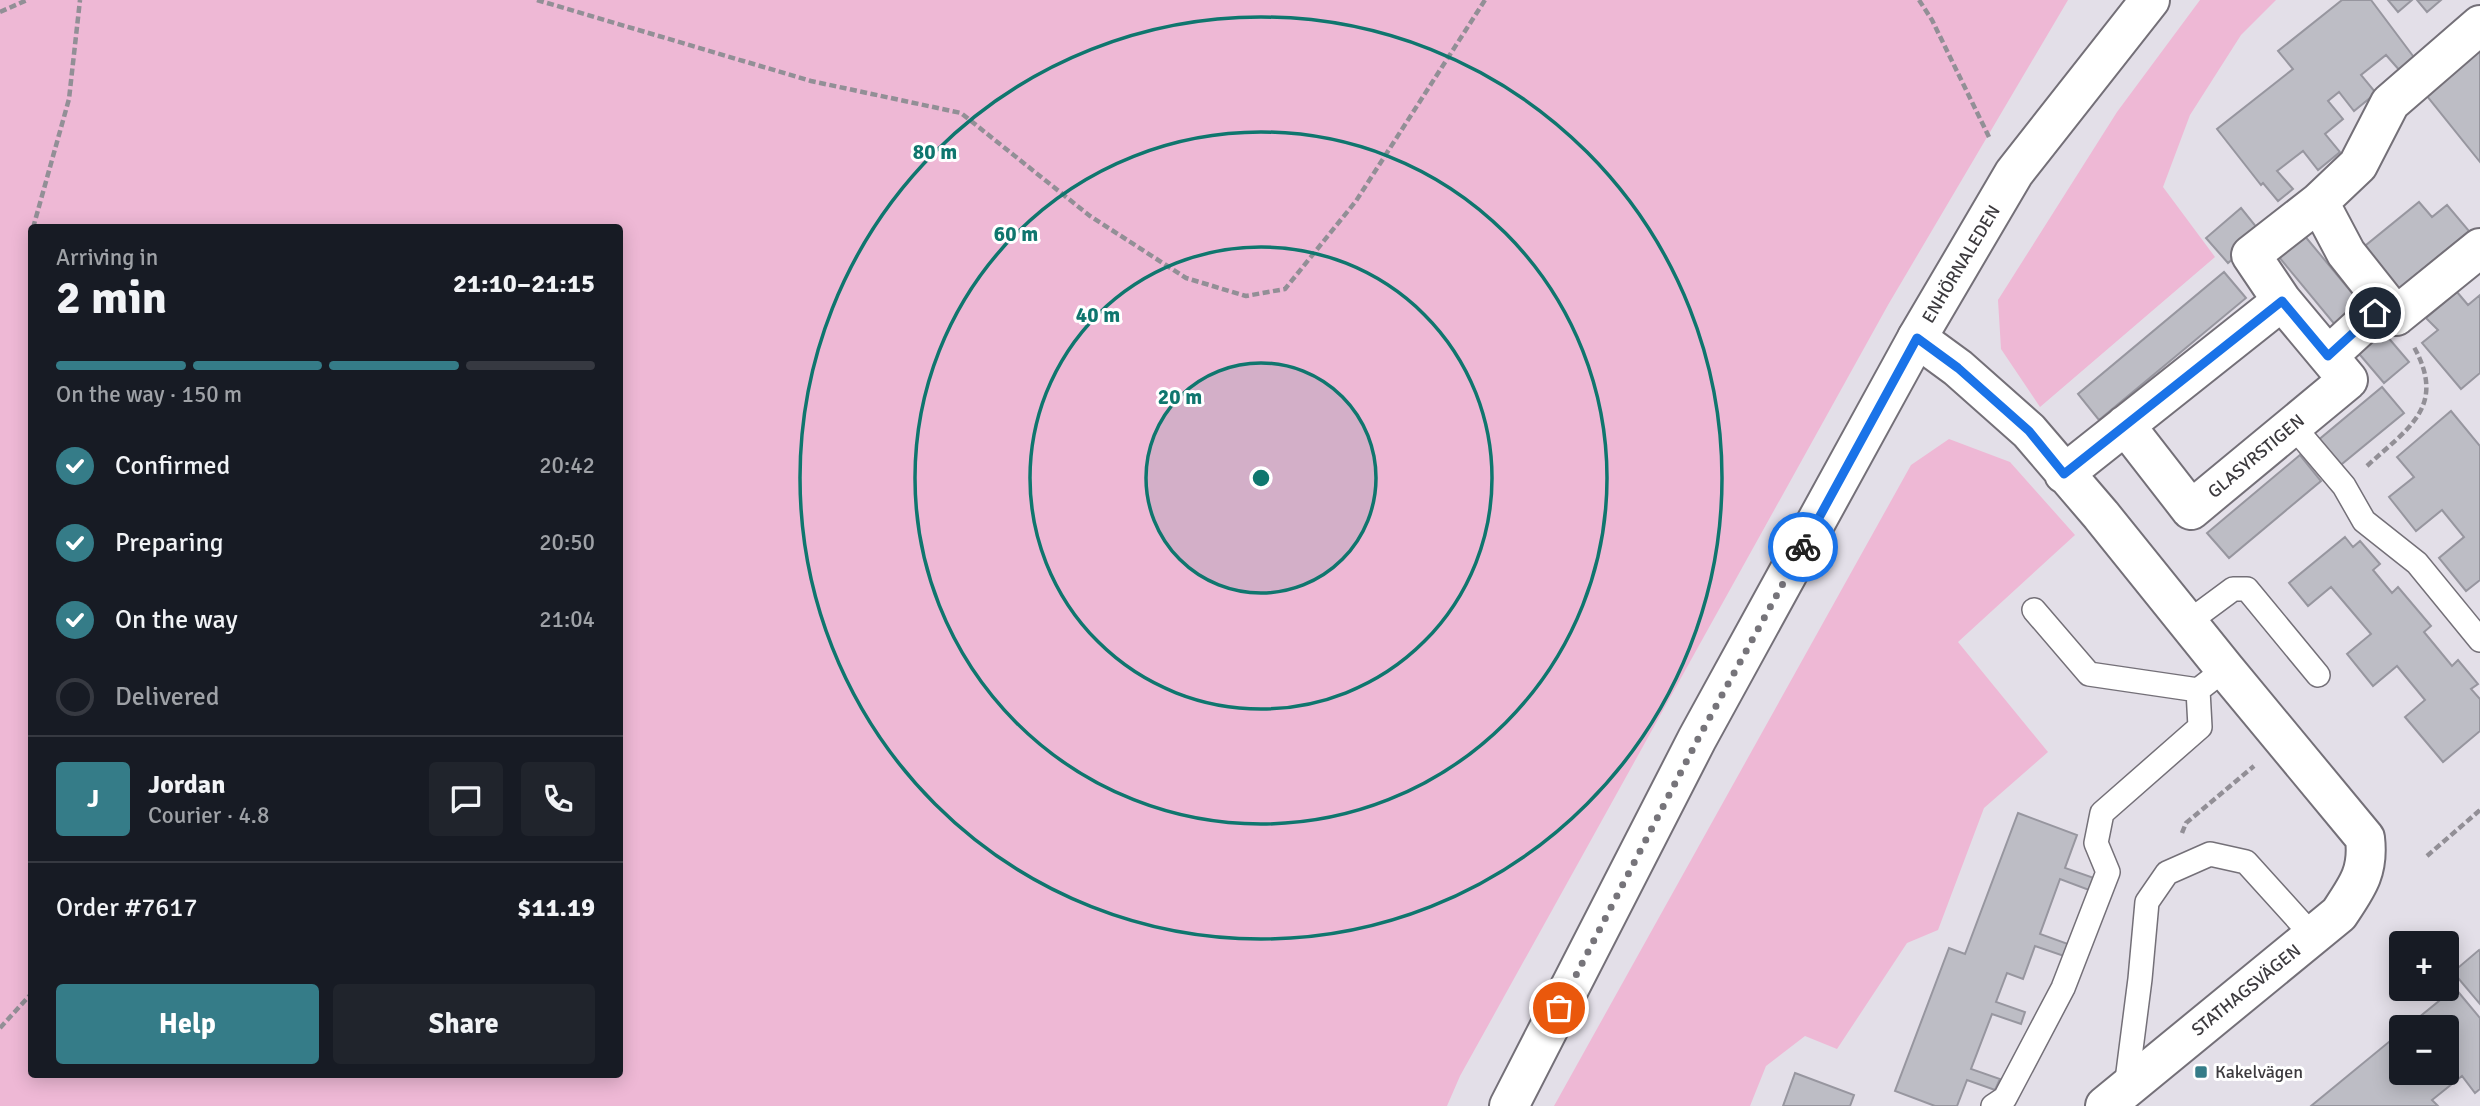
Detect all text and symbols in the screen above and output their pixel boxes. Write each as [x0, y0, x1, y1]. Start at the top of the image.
text: 80 m [913, 139, 957, 165]
street label: ENHÖRNALEDEN [1917, 201, 2005, 327]
text: 60 m [994, 221, 1038, 247]
text: Arriving in [56, 243, 158, 272]
text: 21:10–21:15 [453, 268, 595, 300]
text: 2 min [56, 270, 167, 326]
pin [2345, 283, 2405, 343]
icon: home [2356, 294, 2394, 332]
text: 40 m [1076, 302, 1120, 328]
text: On the way · 150 m [56, 380, 242, 409]
text: 20 m [1158, 384, 1202, 410]
street label: GLASYRSTIGEN [2203, 409, 2309, 503]
icon: check [56, 447, 94, 485]
text: Confirmed [115, 450, 230, 482]
text: 20:42 [539, 451, 595, 480]
centre of rings [1249, 466, 1273, 490]
courier [1768, 512, 1838, 582]
icon: check [56, 524, 94, 562]
text: Preparing [115, 527, 223, 559]
text: 20:50 [539, 528, 595, 557]
icon: bike [1784, 528, 1822, 566]
icon: check [56, 601, 94, 639]
text: On the way [115, 604, 238, 636]
text: 21:04 [539, 605, 595, 634]
text: Delivered [115, 681, 220, 713]
button: chat [429, 762, 503, 836]
button: phone [521, 762, 595, 836]
text: Jordan [148, 769, 225, 801]
text: J [87, 783, 99, 815]
text: Courier · 4.8 [148, 801, 269, 830]
text: Order #7617 [56, 892, 197, 924]
text: $11.19 [517, 892, 595, 924]
map controls [2389, 931, 2459, 1085]
button: + [2389, 931, 2459, 1001]
street label: STATHAGSVÄGEN [2187, 939, 2305, 1041]
pin [1529, 978, 1589, 1038]
button: Help [56, 984, 319, 1064]
button: Share [333, 984, 595, 1064]
icon: bag [1540, 989, 1578, 1027]
button: − [2389, 1015, 2459, 1085]
place label: Kakelvägen [2215, 1061, 2303, 1083]
marker: Kakelvägen [2193, 1064, 2209, 1080]

